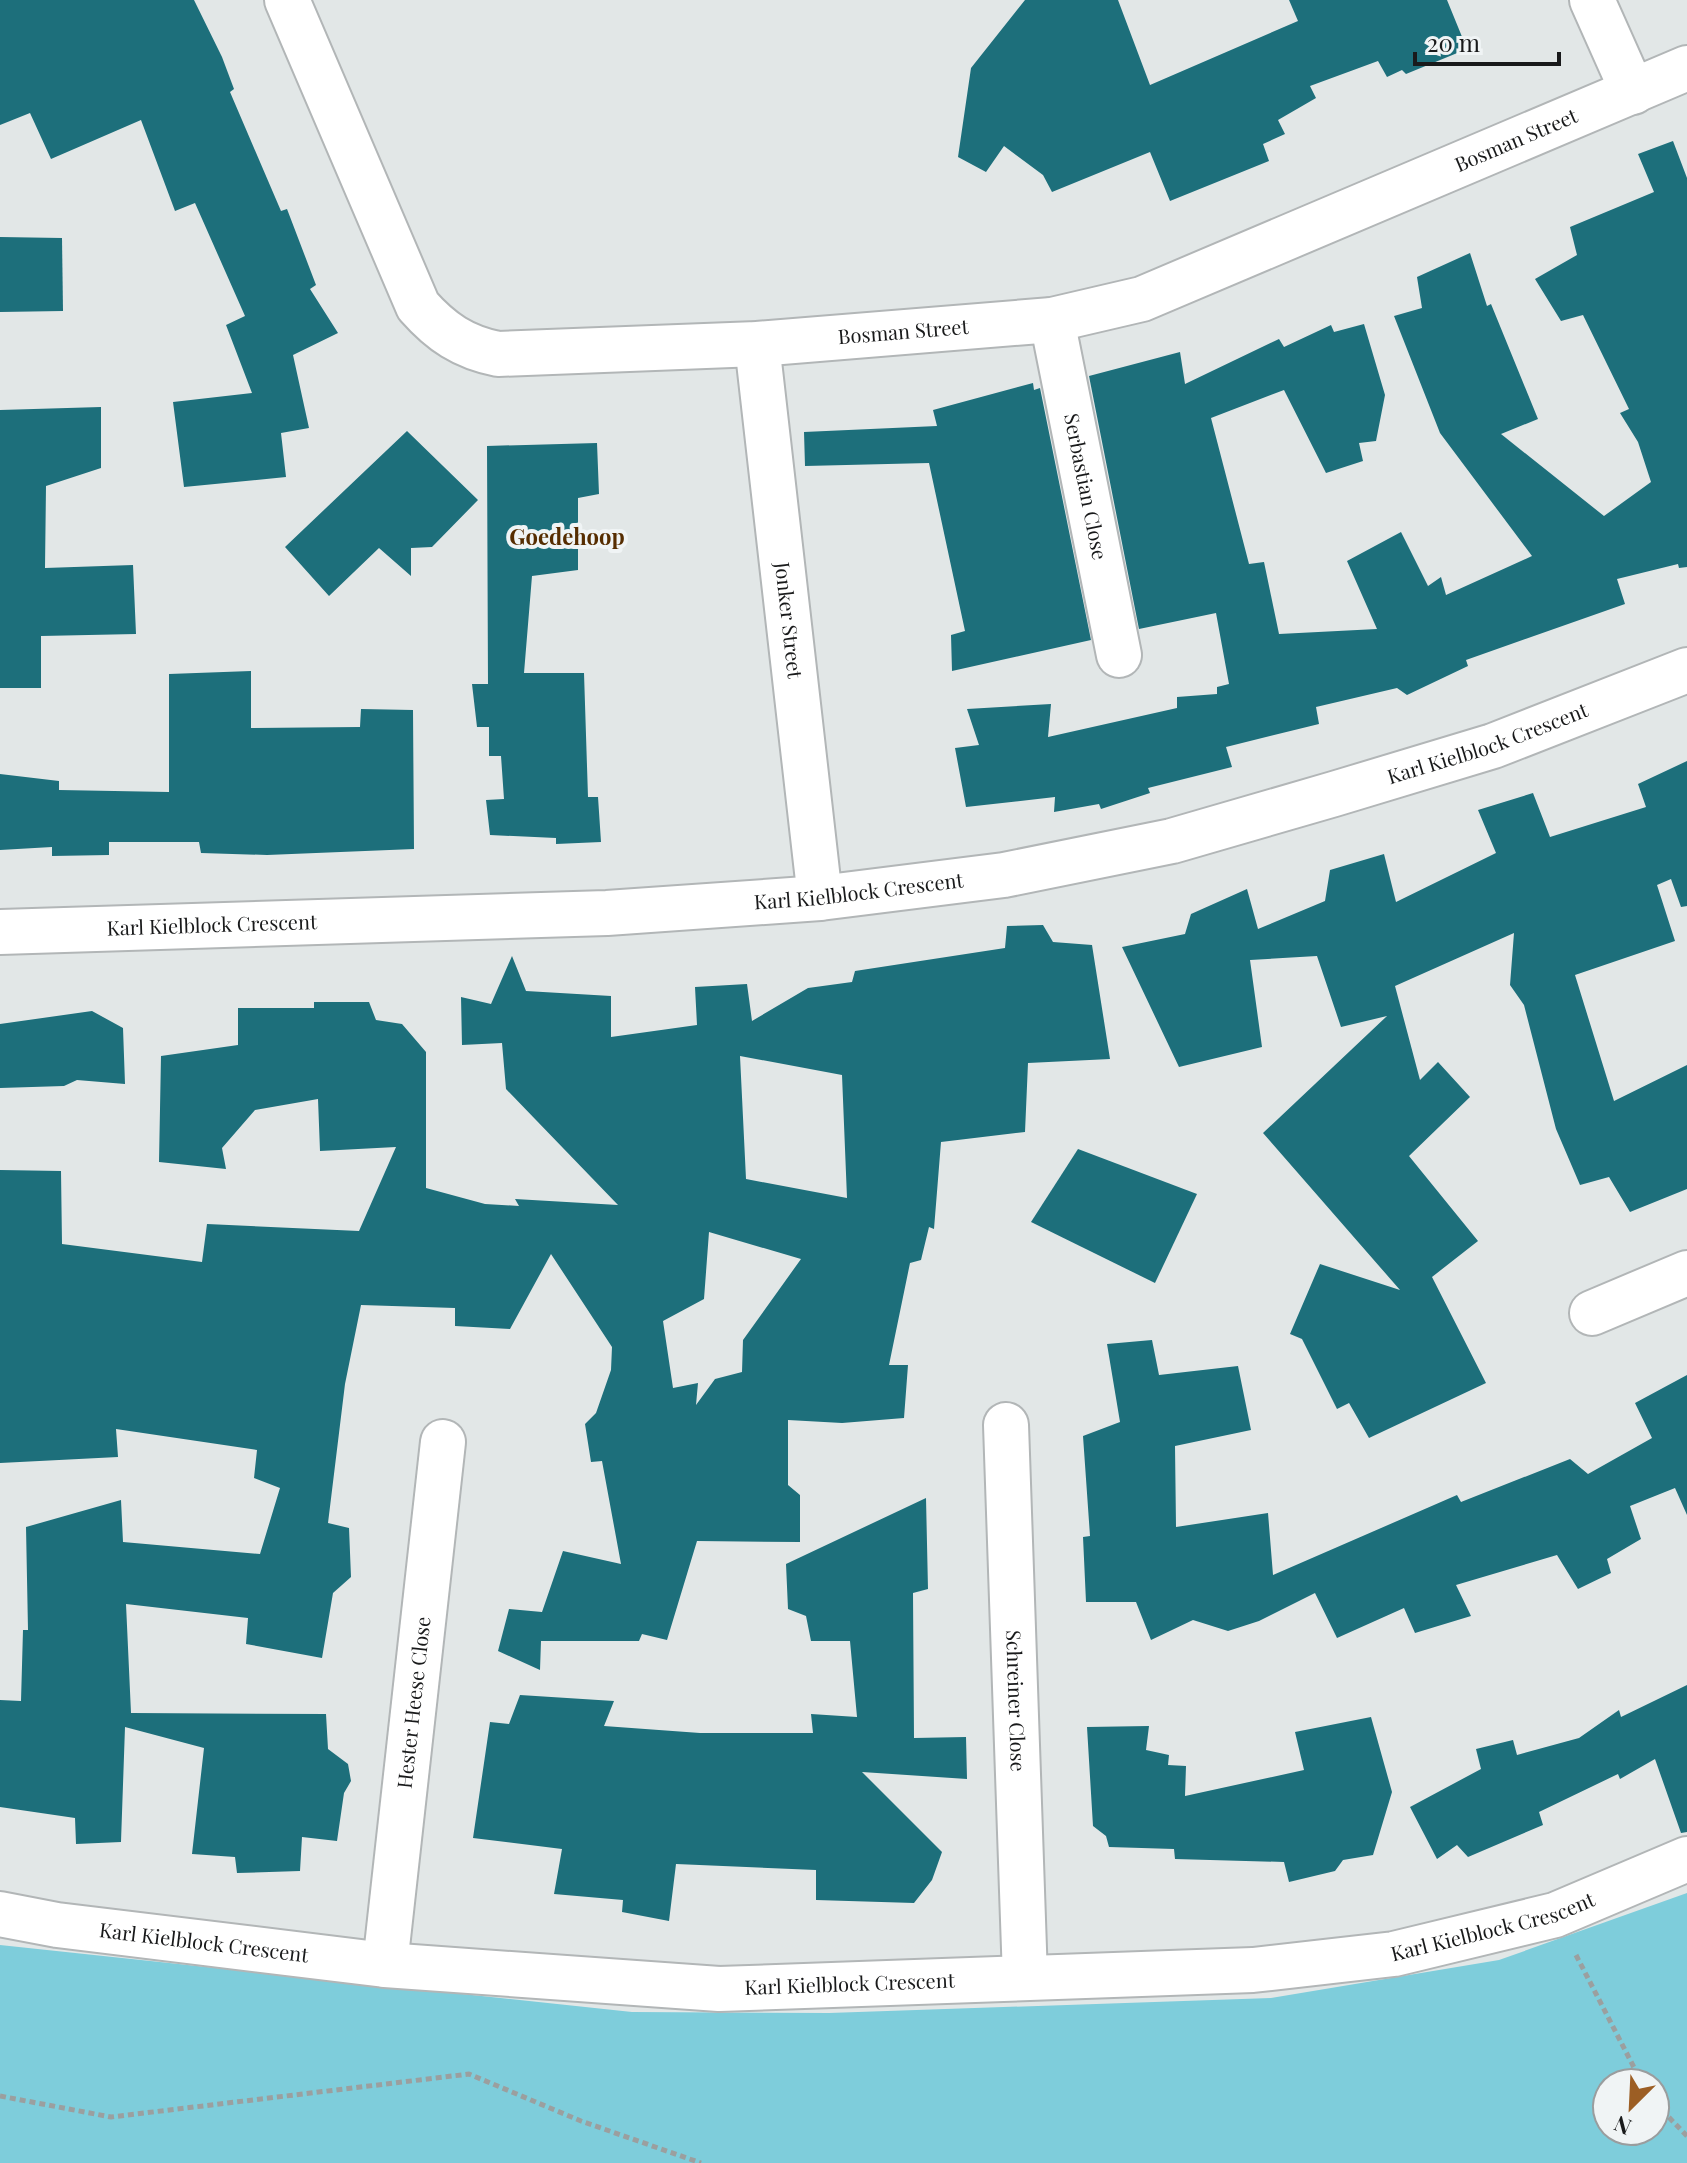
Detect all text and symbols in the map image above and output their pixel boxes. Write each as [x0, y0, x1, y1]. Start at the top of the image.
scale bar [1415, 16, 1559, 66]
text: 20 m [1427, 26, 1480, 58]
street label: Bosman Street [1450, 101, 1582, 177]
street label: Bosman Street [837, 312, 970, 349]
street label: Serbastian Close [1059, 411, 1115, 562]
district label: Goedehoop [509, 521, 625, 551]
street label: Jonker Street [770, 559, 810, 681]
street label: Karl Kielblock Crescent [1384, 695, 1592, 789]
street label: Karl Kielblock Crescent [753, 865, 966, 915]
street label: Karl Kielblock Crescent [106, 907, 318, 941]
street label: Hester Heese Close [390, 1615, 436, 1790]
street label: Schreiner Close [1001, 1630, 1033, 1772]
street label: Karl Kielblock Crescent [1388, 1884, 1599, 1966]
street label: Karl Kielblock Crescent [98, 1915, 311, 1968]
street label: Karl Kielblock Crescent [744, 1966, 956, 2000]
north arrow [1591, 2067, 1671, 2147]
text: N [1609, 2109, 1636, 2143]

